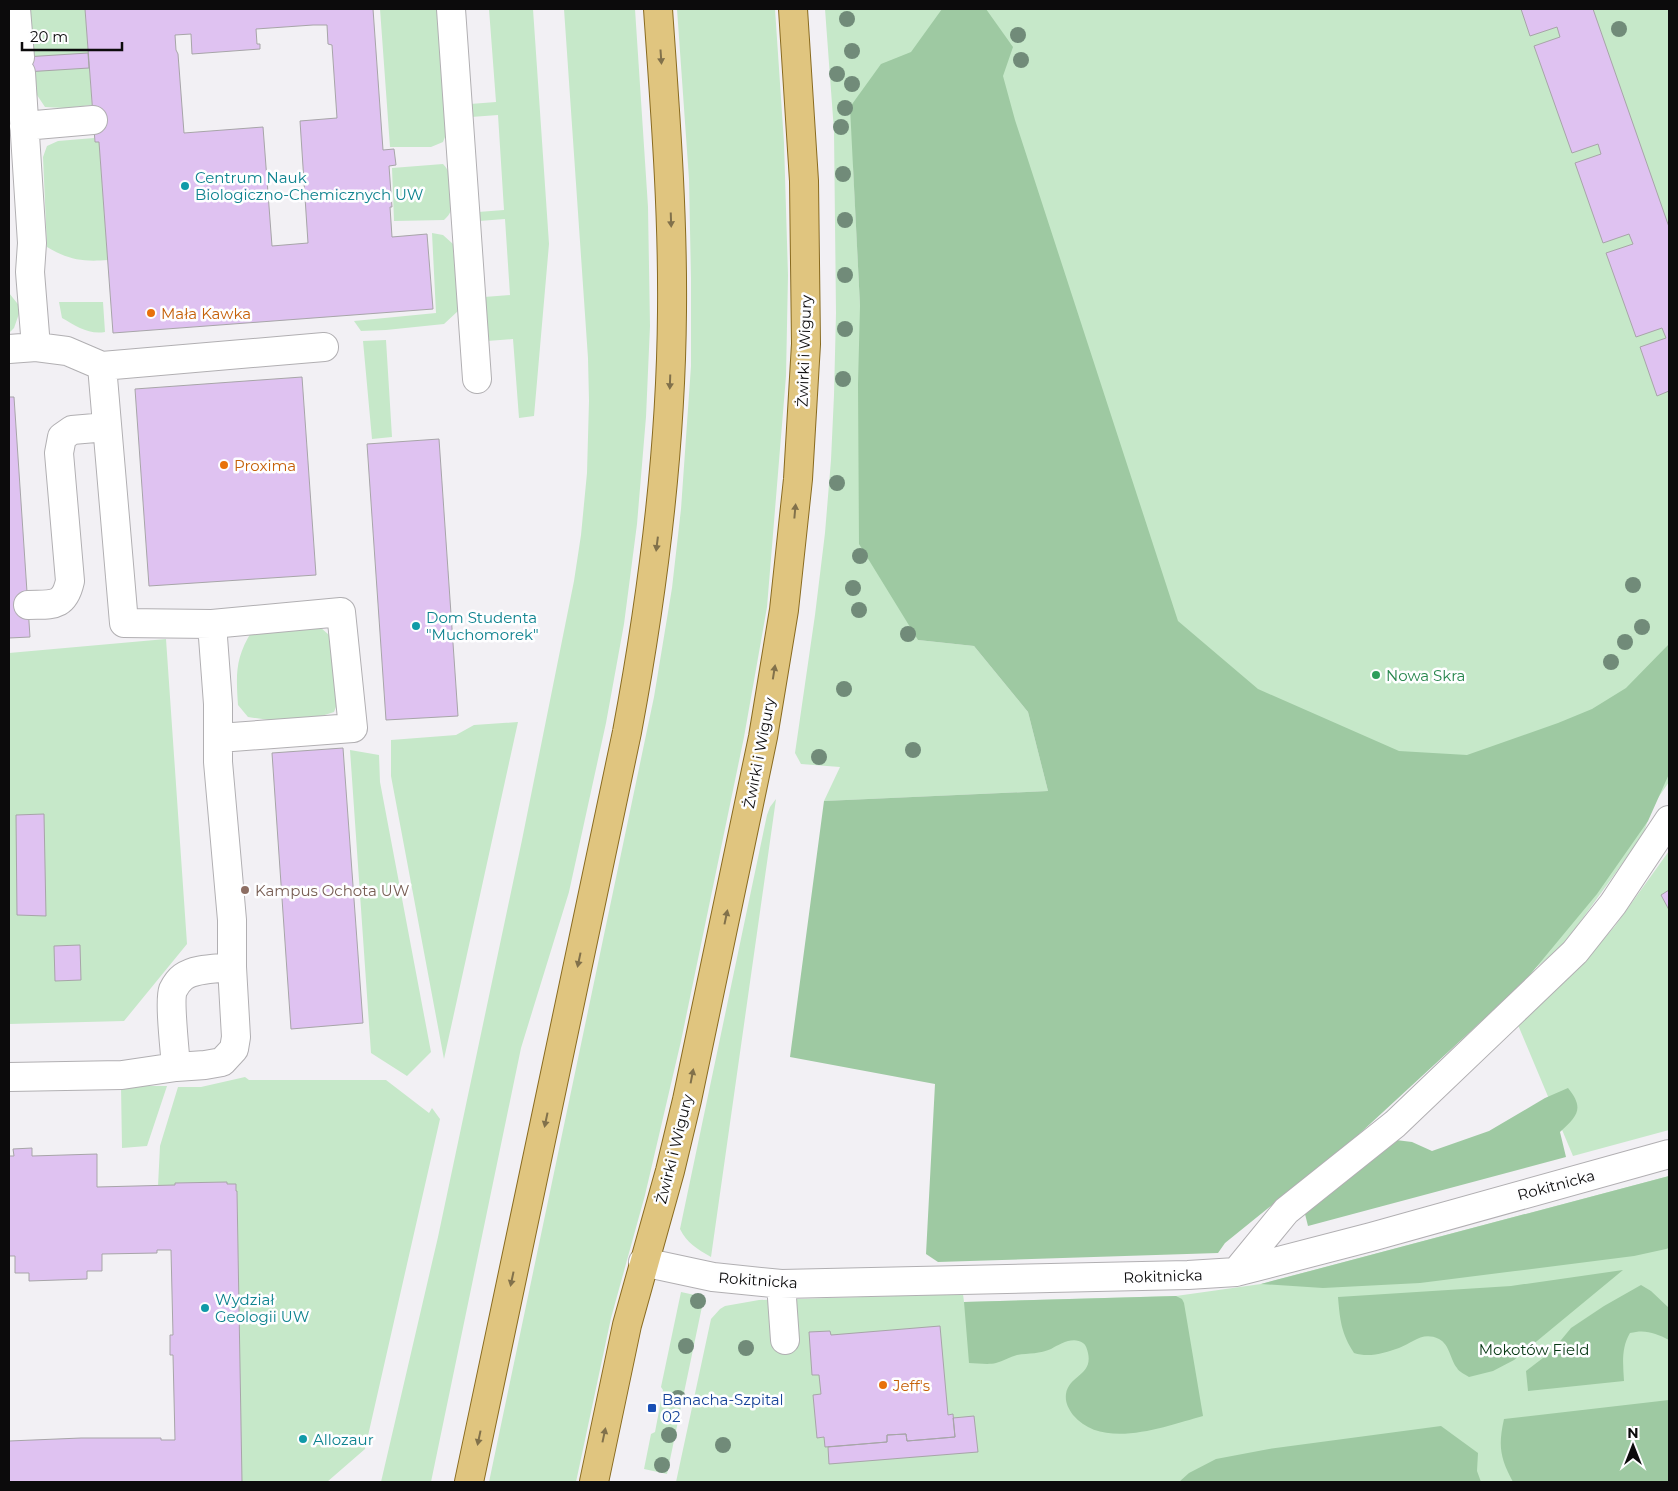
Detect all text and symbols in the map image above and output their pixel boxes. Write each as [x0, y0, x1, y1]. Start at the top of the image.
scale bar [22, 20, 122, 52]
text: 20 m [30, 27, 68, 46]
one-way arrow [657, 50, 665, 66]
place label: Centrum Nauk Biologiczno-Chemicznych UW [195, 168, 424, 204]
marker: Centrum Nauk Biologiczno-Chemicznych UW [179, 180, 191, 192]
one-way arrow [667, 212, 675, 228]
street label: Żwirki i Wigury [793, 294, 815, 408]
place label: Mała Kawka [161, 304, 251, 323]
marker: Mała Kawka [145, 307, 157, 319]
one-way arrow [666, 374, 674, 390]
place label: Proxima [234, 456, 296, 475]
marker: Proxima [218, 459, 230, 471]
one-way arrow [791, 502, 799, 518]
one-way arrow [653, 536, 661, 552]
place label: Dom Studenta "Muchomorek" [426, 608, 539, 644]
marker: Dom Studenta "Muchomorek" [410, 620, 422, 632]
one-way arrow [771, 663, 779, 679]
place label: Nowa Skra [1386, 666, 1465, 685]
marker: Nowa Skra [1370, 669, 1382, 681]
street label: Żwirki i Wigury [739, 695, 779, 810]
place label: Kampus Ochota UW [255, 881, 410, 900]
marker: Kampus Ochota UW [239, 884, 251, 896]
one-way arrow [722, 908, 730, 924]
one-way arrow [575, 953, 583, 968]
one-way arrow [689, 1067, 697, 1083]
street label: Żwirki i Wigury [651, 1091, 697, 1206]
one-way arrow [541, 1112, 549, 1128]
street label: Rokitnicka [1515, 1166, 1597, 1204]
street label: Rokitnicka [1123, 1265, 1203, 1287]
street label: Rokitnicka [718, 1268, 798, 1292]
one-way arrow [508, 1271, 516, 1286]
place label: Wydział Geologii UW [215, 1290, 310, 1326]
marker: Wydział Geologii UW [199, 1302, 211, 1314]
park label: Mokotów Field [1479, 1340, 1589, 1359]
place label: Jeff's [892, 1376, 930, 1395]
marker: Jeff's [877, 1379, 889, 1391]
place label: Banacha-Szpital 02 [662, 1390, 784, 1426]
marker: Banacha-Szpital 02 [646, 1402, 658, 1414]
north arrow [1608, 1421, 1658, 1471]
text: N [1627, 1424, 1639, 1442]
one-way arrow [600, 1427, 608, 1442]
place label: Allozaur [313, 1430, 374, 1449]
one-way arrow [475, 1430, 483, 1445]
marker: Allozaur [297, 1433, 309, 1445]

